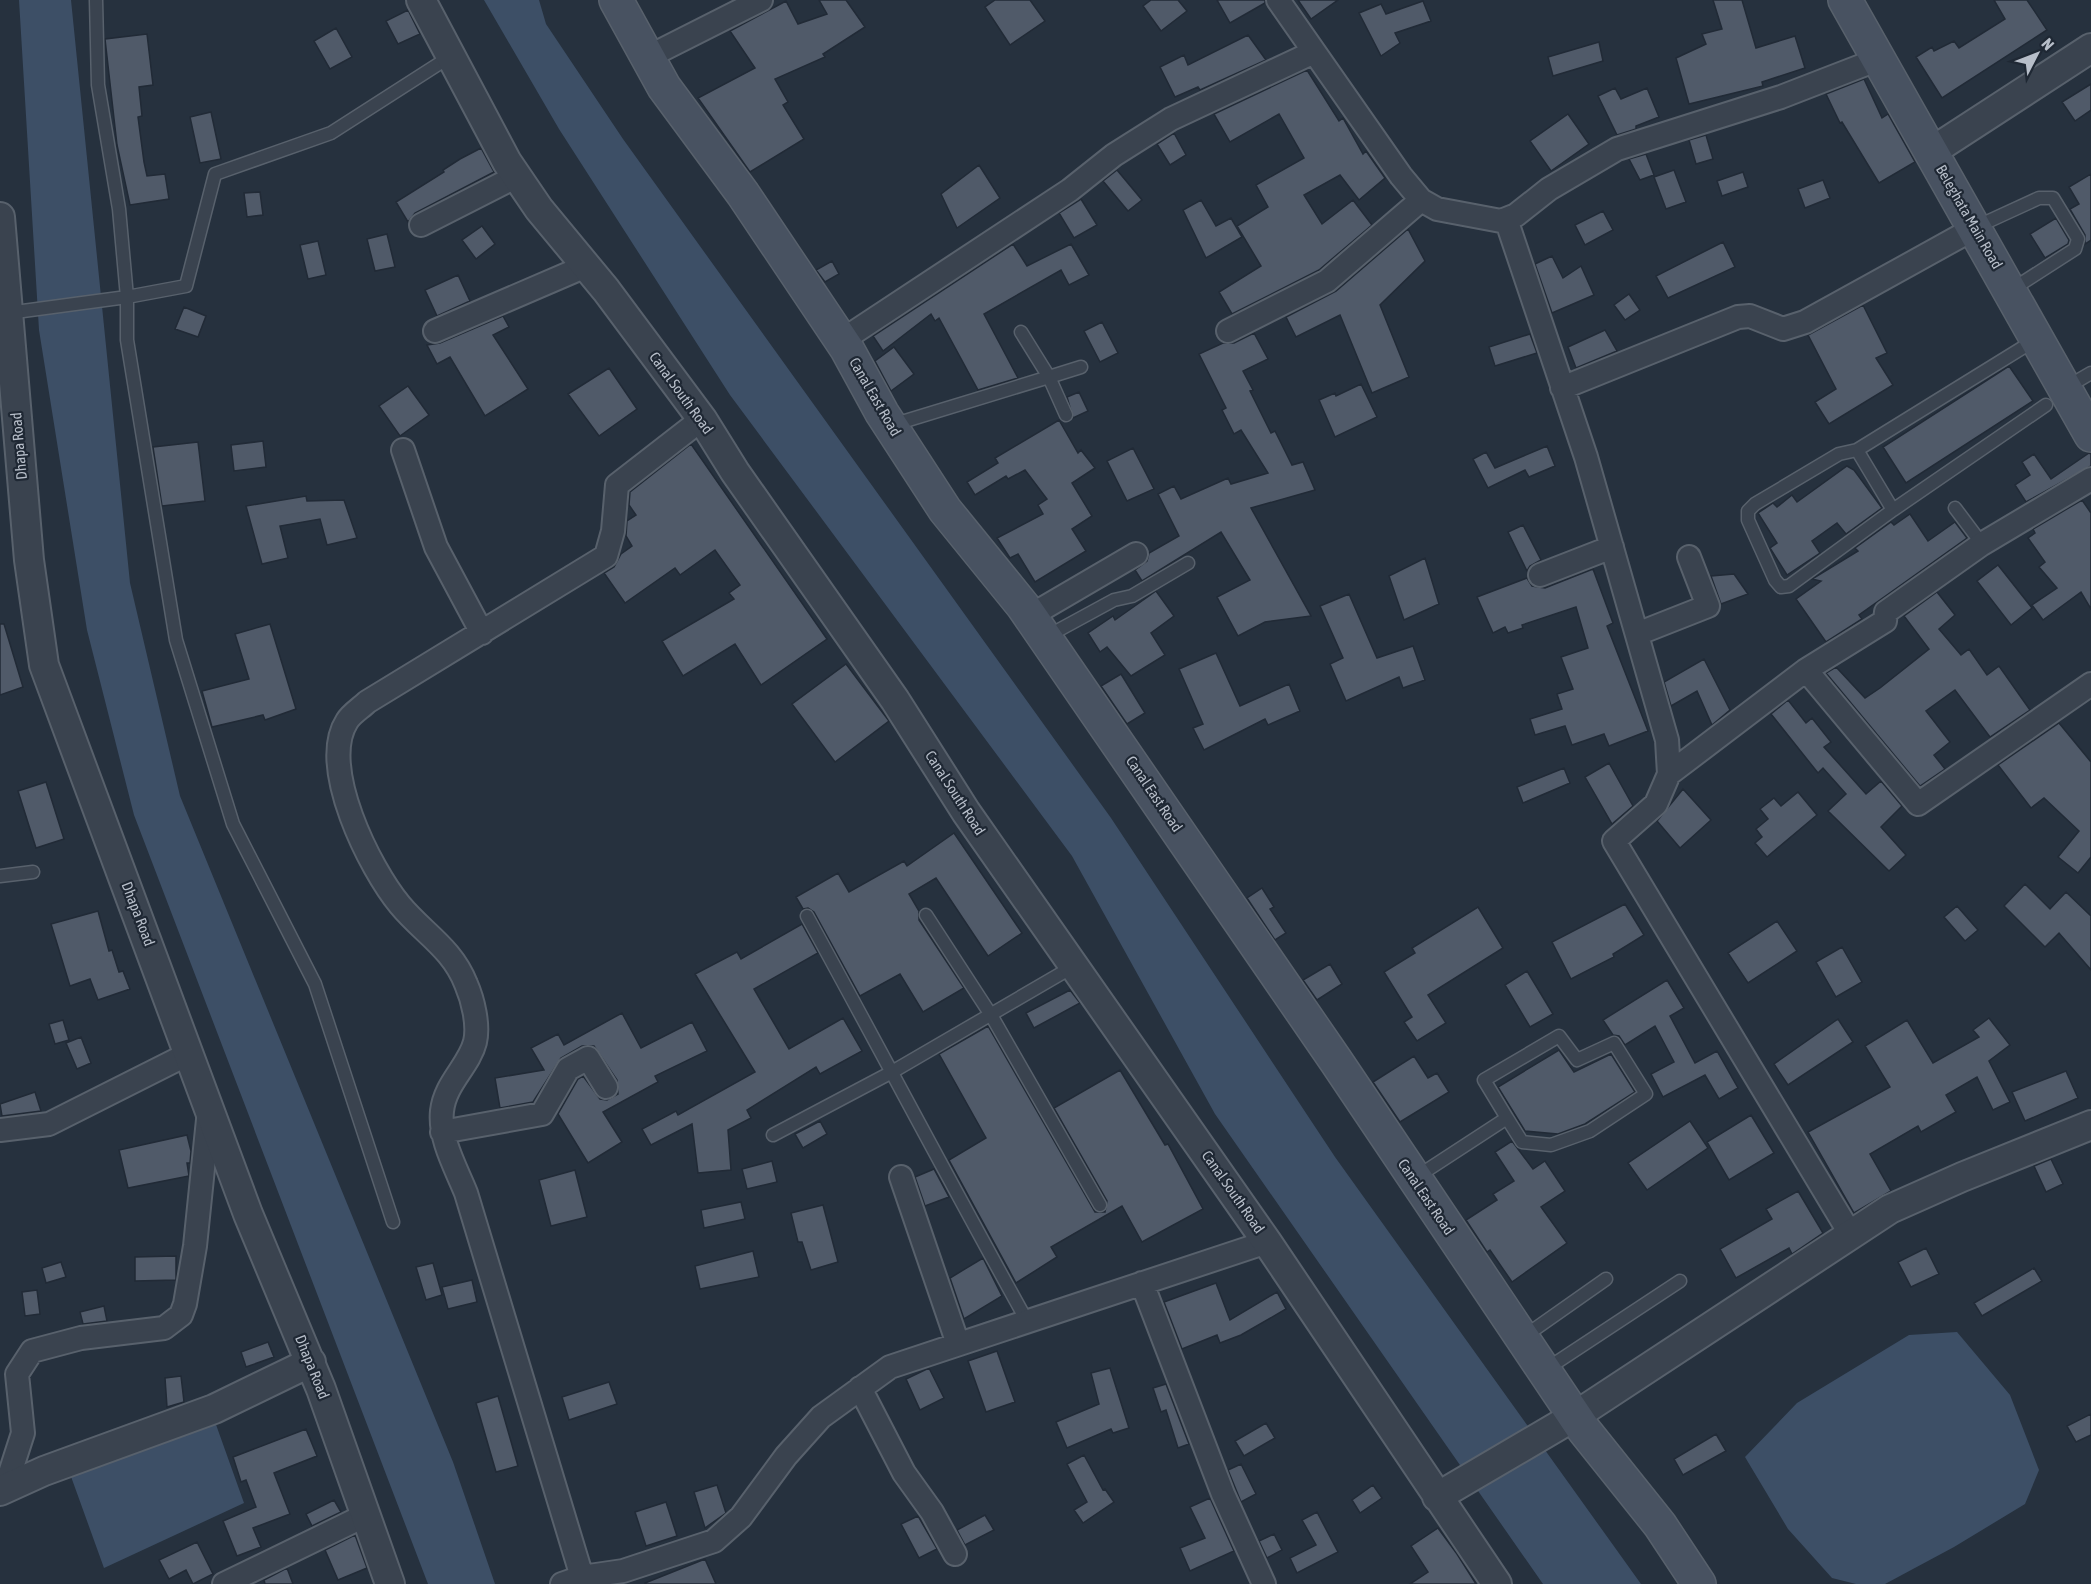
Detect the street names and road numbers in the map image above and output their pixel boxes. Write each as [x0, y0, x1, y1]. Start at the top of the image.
street label: Beleghata Main Road [1933, 162, 2006, 272]
street label: Canal South Road [646, 349, 717, 437]
street label: Canal East Road [846, 355, 905, 439]
street label: Dhapa Road [7, 412, 30, 480]
street label: Canal South Road [922, 747, 989, 838]
street label: Canal East Road [1123, 753, 1186, 835]
street label: Dhapa Road [118, 879, 158, 948]
street label: Canal South Road [1199, 1147, 1268, 1236]
street label: Canal East Road [1395, 1156, 1458, 1238]
street label: Dhapa Road [292, 1332, 333, 1401]

